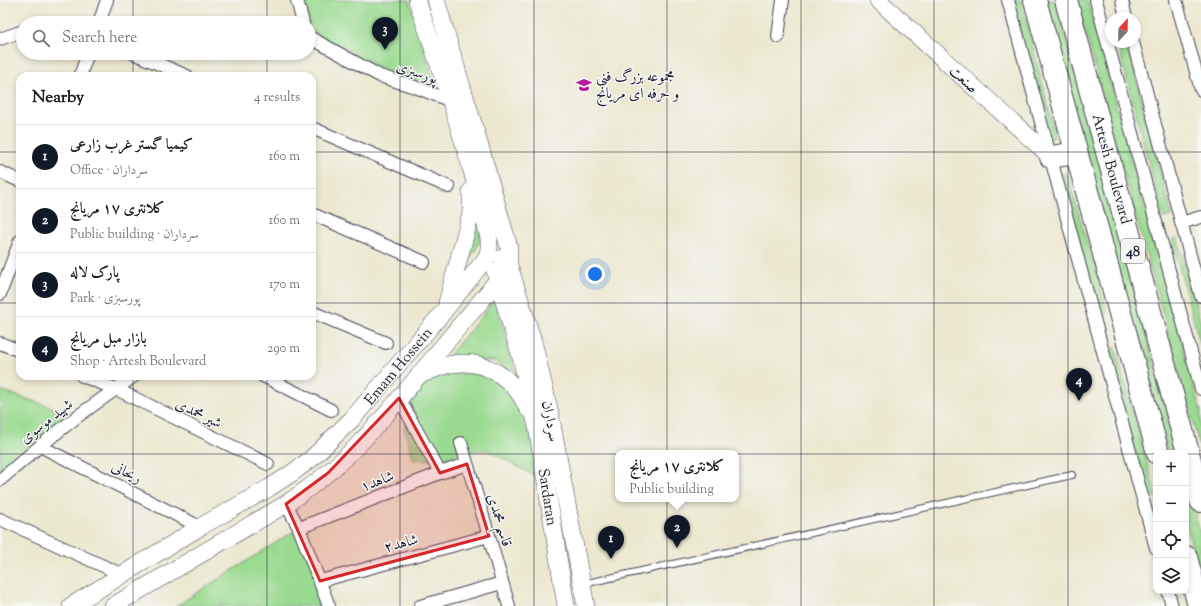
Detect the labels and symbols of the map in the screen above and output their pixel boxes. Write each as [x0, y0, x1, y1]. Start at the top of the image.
north arrow [1105, 12, 1141, 48]
pin: 3 [372, 17, 398, 50]
street label: پورسبزی [393, 57, 441, 91]
street label: صنعت [944, 61, 982, 99]
place label: مجموعه بزرگ فنی و حرفه ای مریانج [596, 67, 679, 107]
school or university icon: مجموعه بزرگ فنی و حرفه ای مریانج [575, 76, 593, 94]
street label: Artesh Boulevard [1086, 112, 1135, 227]
road number: 48 [1121, 239, 1145, 263]
your location [585, 264, 605, 284]
street label: Emam Hossein [360, 323, 438, 410]
pin: 4 [1066, 368, 1092, 401]
street label: شیر محمدی [172, 394, 225, 435]
street label: شهید موسوی [16, 395, 78, 450]
street label: سرداران [535, 399, 564, 444]
street label: ریحانی [108, 457, 145, 490]
street label: شاهد۱ [358, 466, 397, 498]
street label: Sardaran [532, 467, 561, 528]
street label: قاسم محمدی [478, 491, 517, 550]
pin: 2 [664, 515, 690, 548]
pin: 1 [598, 526, 624, 559]
street label: شاهد۲ [382, 530, 421, 559]

